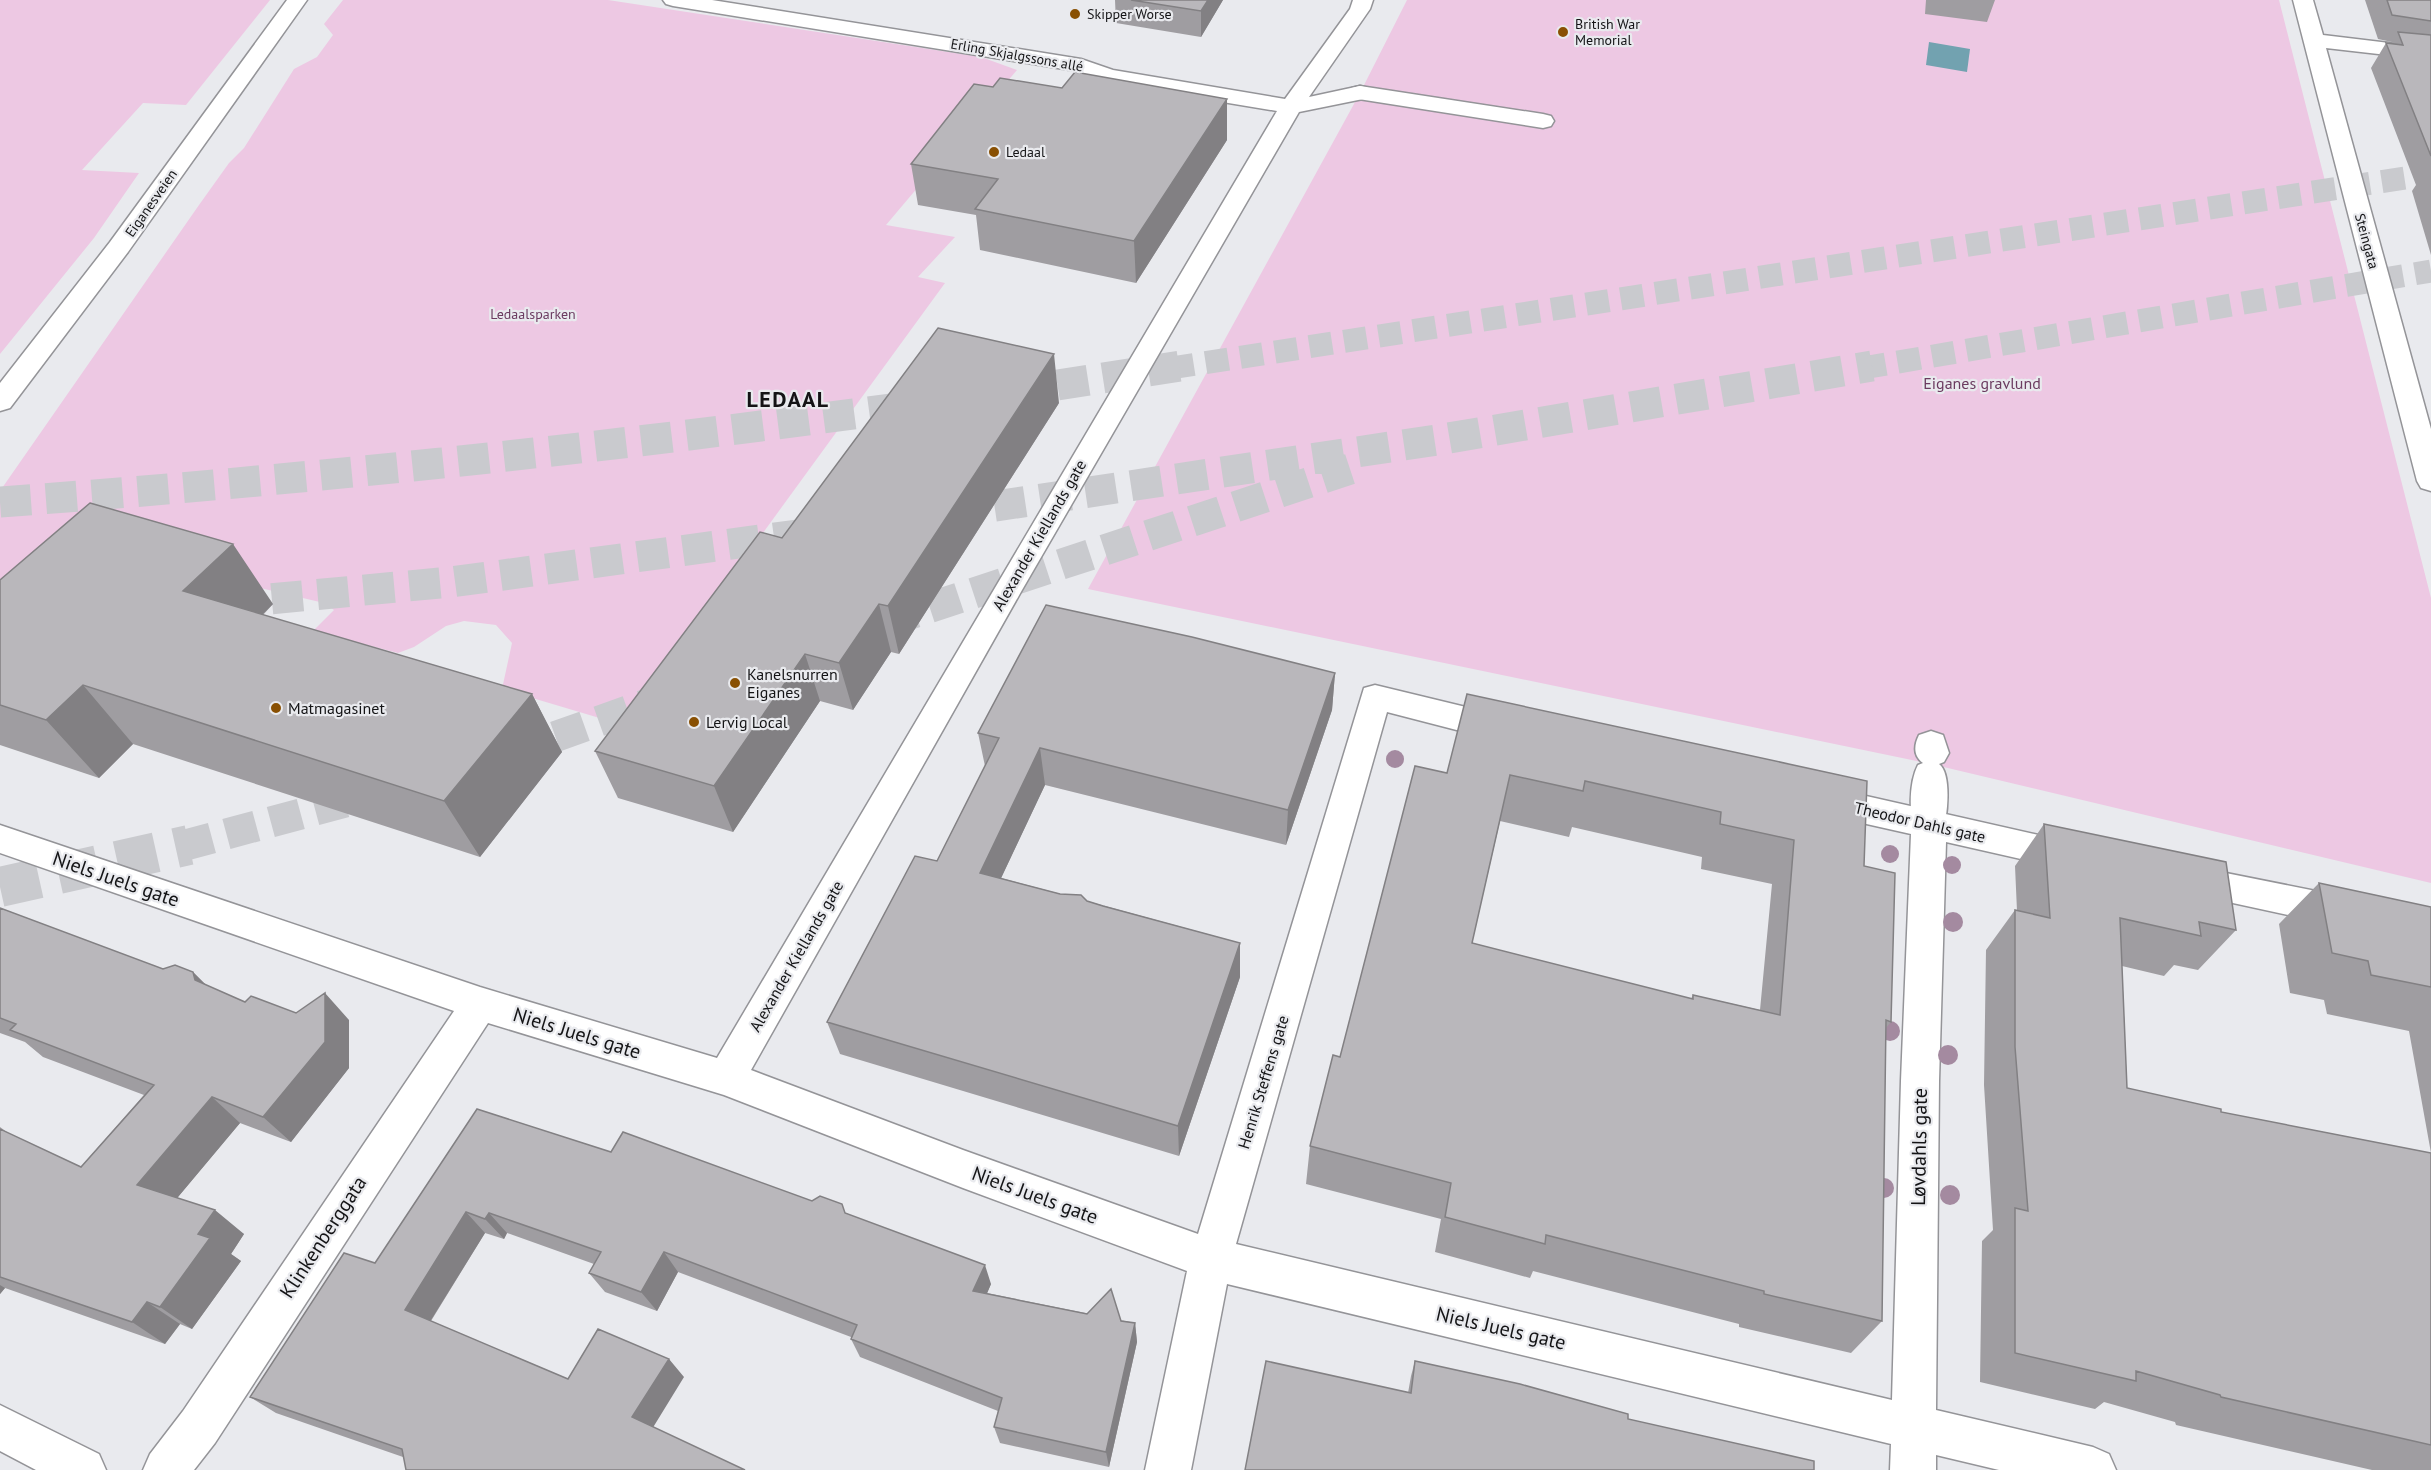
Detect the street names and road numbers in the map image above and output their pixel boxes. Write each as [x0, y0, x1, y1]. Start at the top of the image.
street label: Erling Skjalgssons allé [949, 34, 1085, 76]
street label: Eiganesveien [121, 166, 181, 240]
street label: Steingata [2351, 211, 2383, 271]
street label: Alexander Kiellands gate [988, 456, 1090, 614]
street label: Theodor Dahls gate [1853, 797, 1987, 847]
street label: Niels Juels gate [49, 845, 183, 913]
street label: Alexander Kiellands gate [745, 877, 847, 1035]
street label: Niels Juels gate [510, 1001, 644, 1065]
street label: Henrik Steffens gate [1233, 1013, 1293, 1151]
street label: Løvdahls gate [1905, 1088, 1933, 1206]
street label: Niels Juels gate [968, 1160, 1102, 1230]
street label: Klinkenberggata [274, 1171, 372, 1303]
street label: Niels Juels gate [1434, 1300, 1568, 1356]

